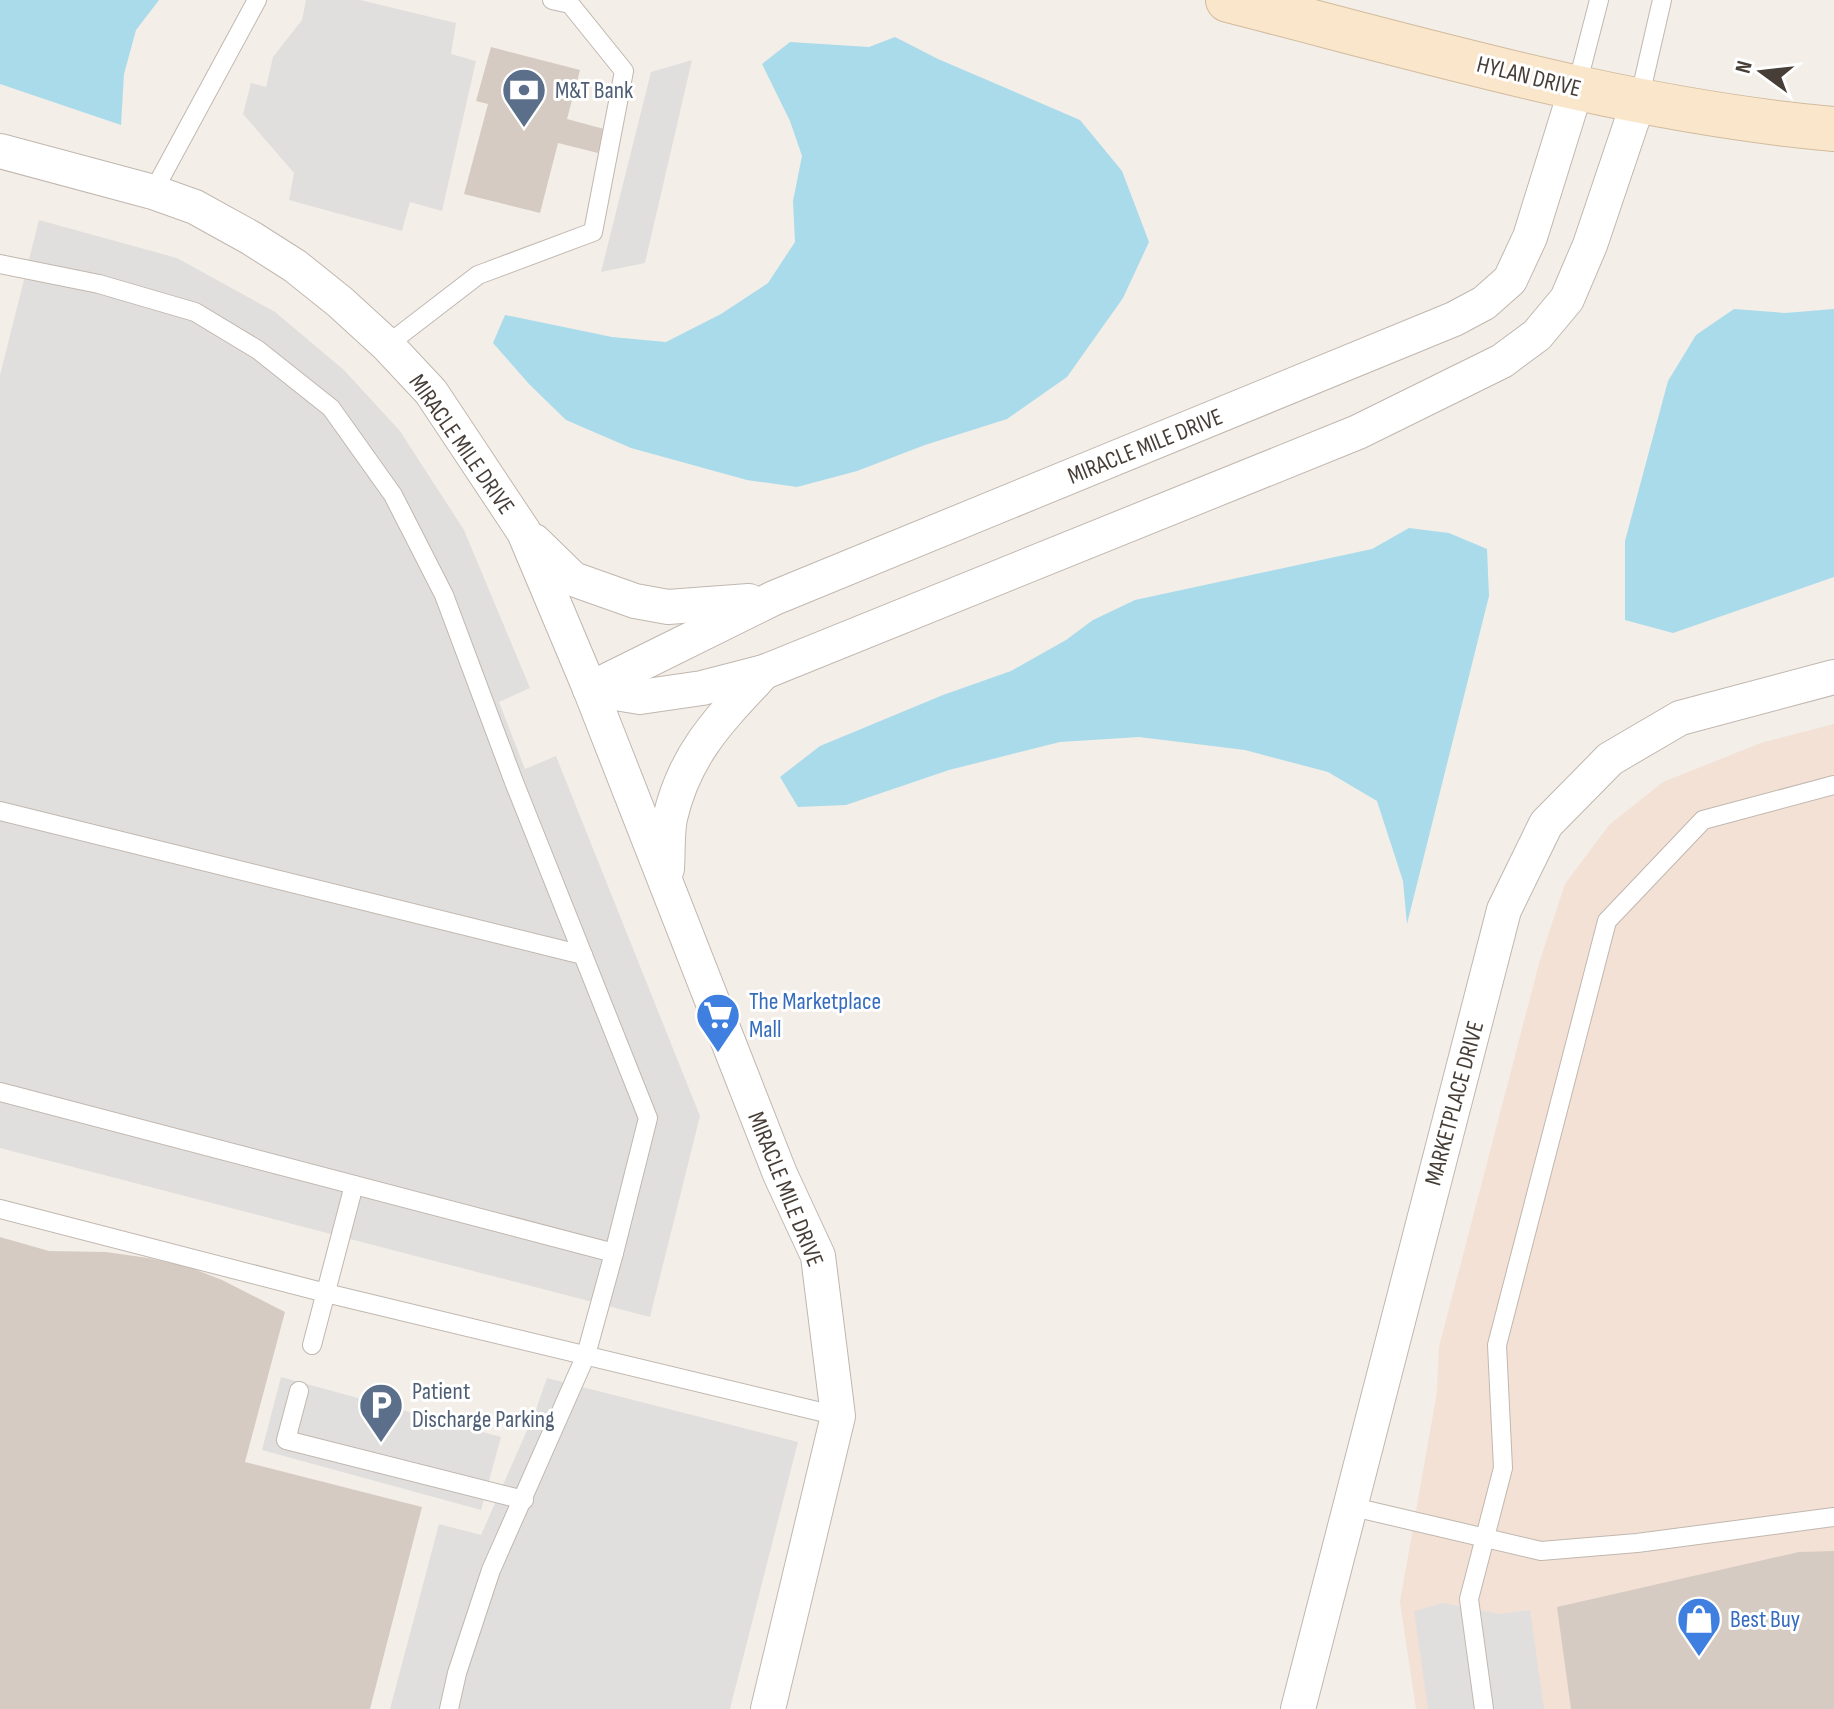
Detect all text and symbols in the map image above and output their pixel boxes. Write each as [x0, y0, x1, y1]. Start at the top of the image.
north arrow [1722, 32, 1802, 112]
street label: HYLAN DRIVE [1474, 50, 1584, 103]
text: N [1730, 58, 1759, 76]
bank icon: M&T Bank [500, 66, 548, 129]
place label: M&T Bank [555, 76, 633, 105]
street label: MIRACLE MILE DRIVE [403, 369, 521, 520]
street label: MIRACLE MILE DRIVE [1064, 402, 1227, 491]
place label: The Marketplace Mall [749, 987, 881, 1044]
supermarket icon: The Marketplace Mall [694, 991, 742, 1054]
street label: MARKETPLACE DRIVE [1419, 1018, 1490, 1189]
street label: MIRACLE MILE DRIVE [741, 1108, 830, 1271]
place label: Patient Discharge Parking [412, 1377, 555, 1434]
parking icon: Patient Discharge Parking [357, 1381, 405, 1444]
shop icon: Best Buy [1675, 1595, 1723, 1658]
place label: Best Buy [1730, 1605, 1800, 1634]

